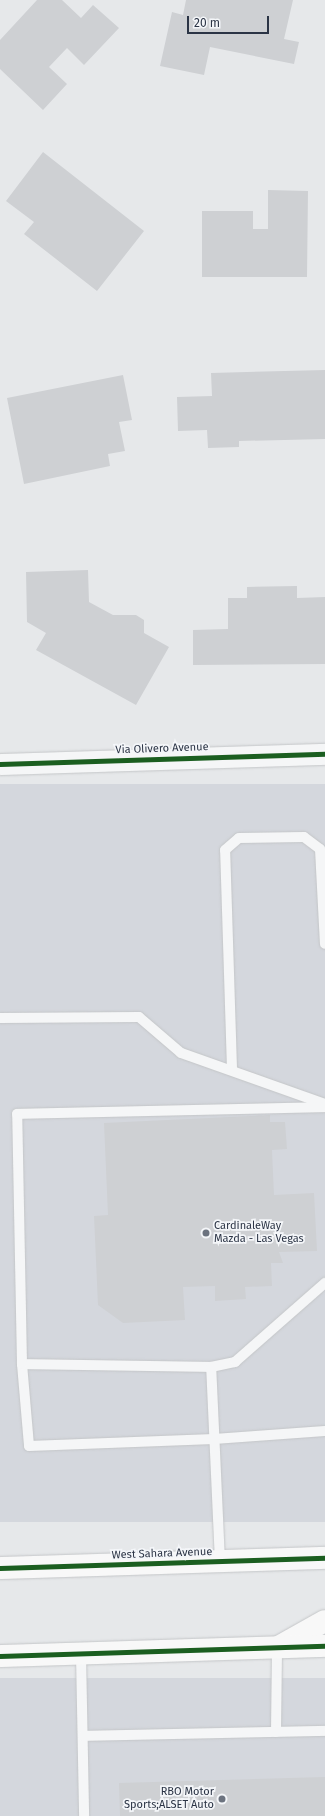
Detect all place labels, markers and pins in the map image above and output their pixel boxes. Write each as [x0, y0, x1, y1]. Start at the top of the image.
place label: CardinaleWay Mazda - Las Vegas [214, 1220, 304, 1246]
marker: CardinaleWay Mazda - Las Vegas [201, 1228, 211, 1238]
place label: RBO Motor Sports;ALSET Auto [124, 1786, 214, 1812]
marker: RBO Motor Sports;ALSET Auto [217, 1794, 227, 1804]

